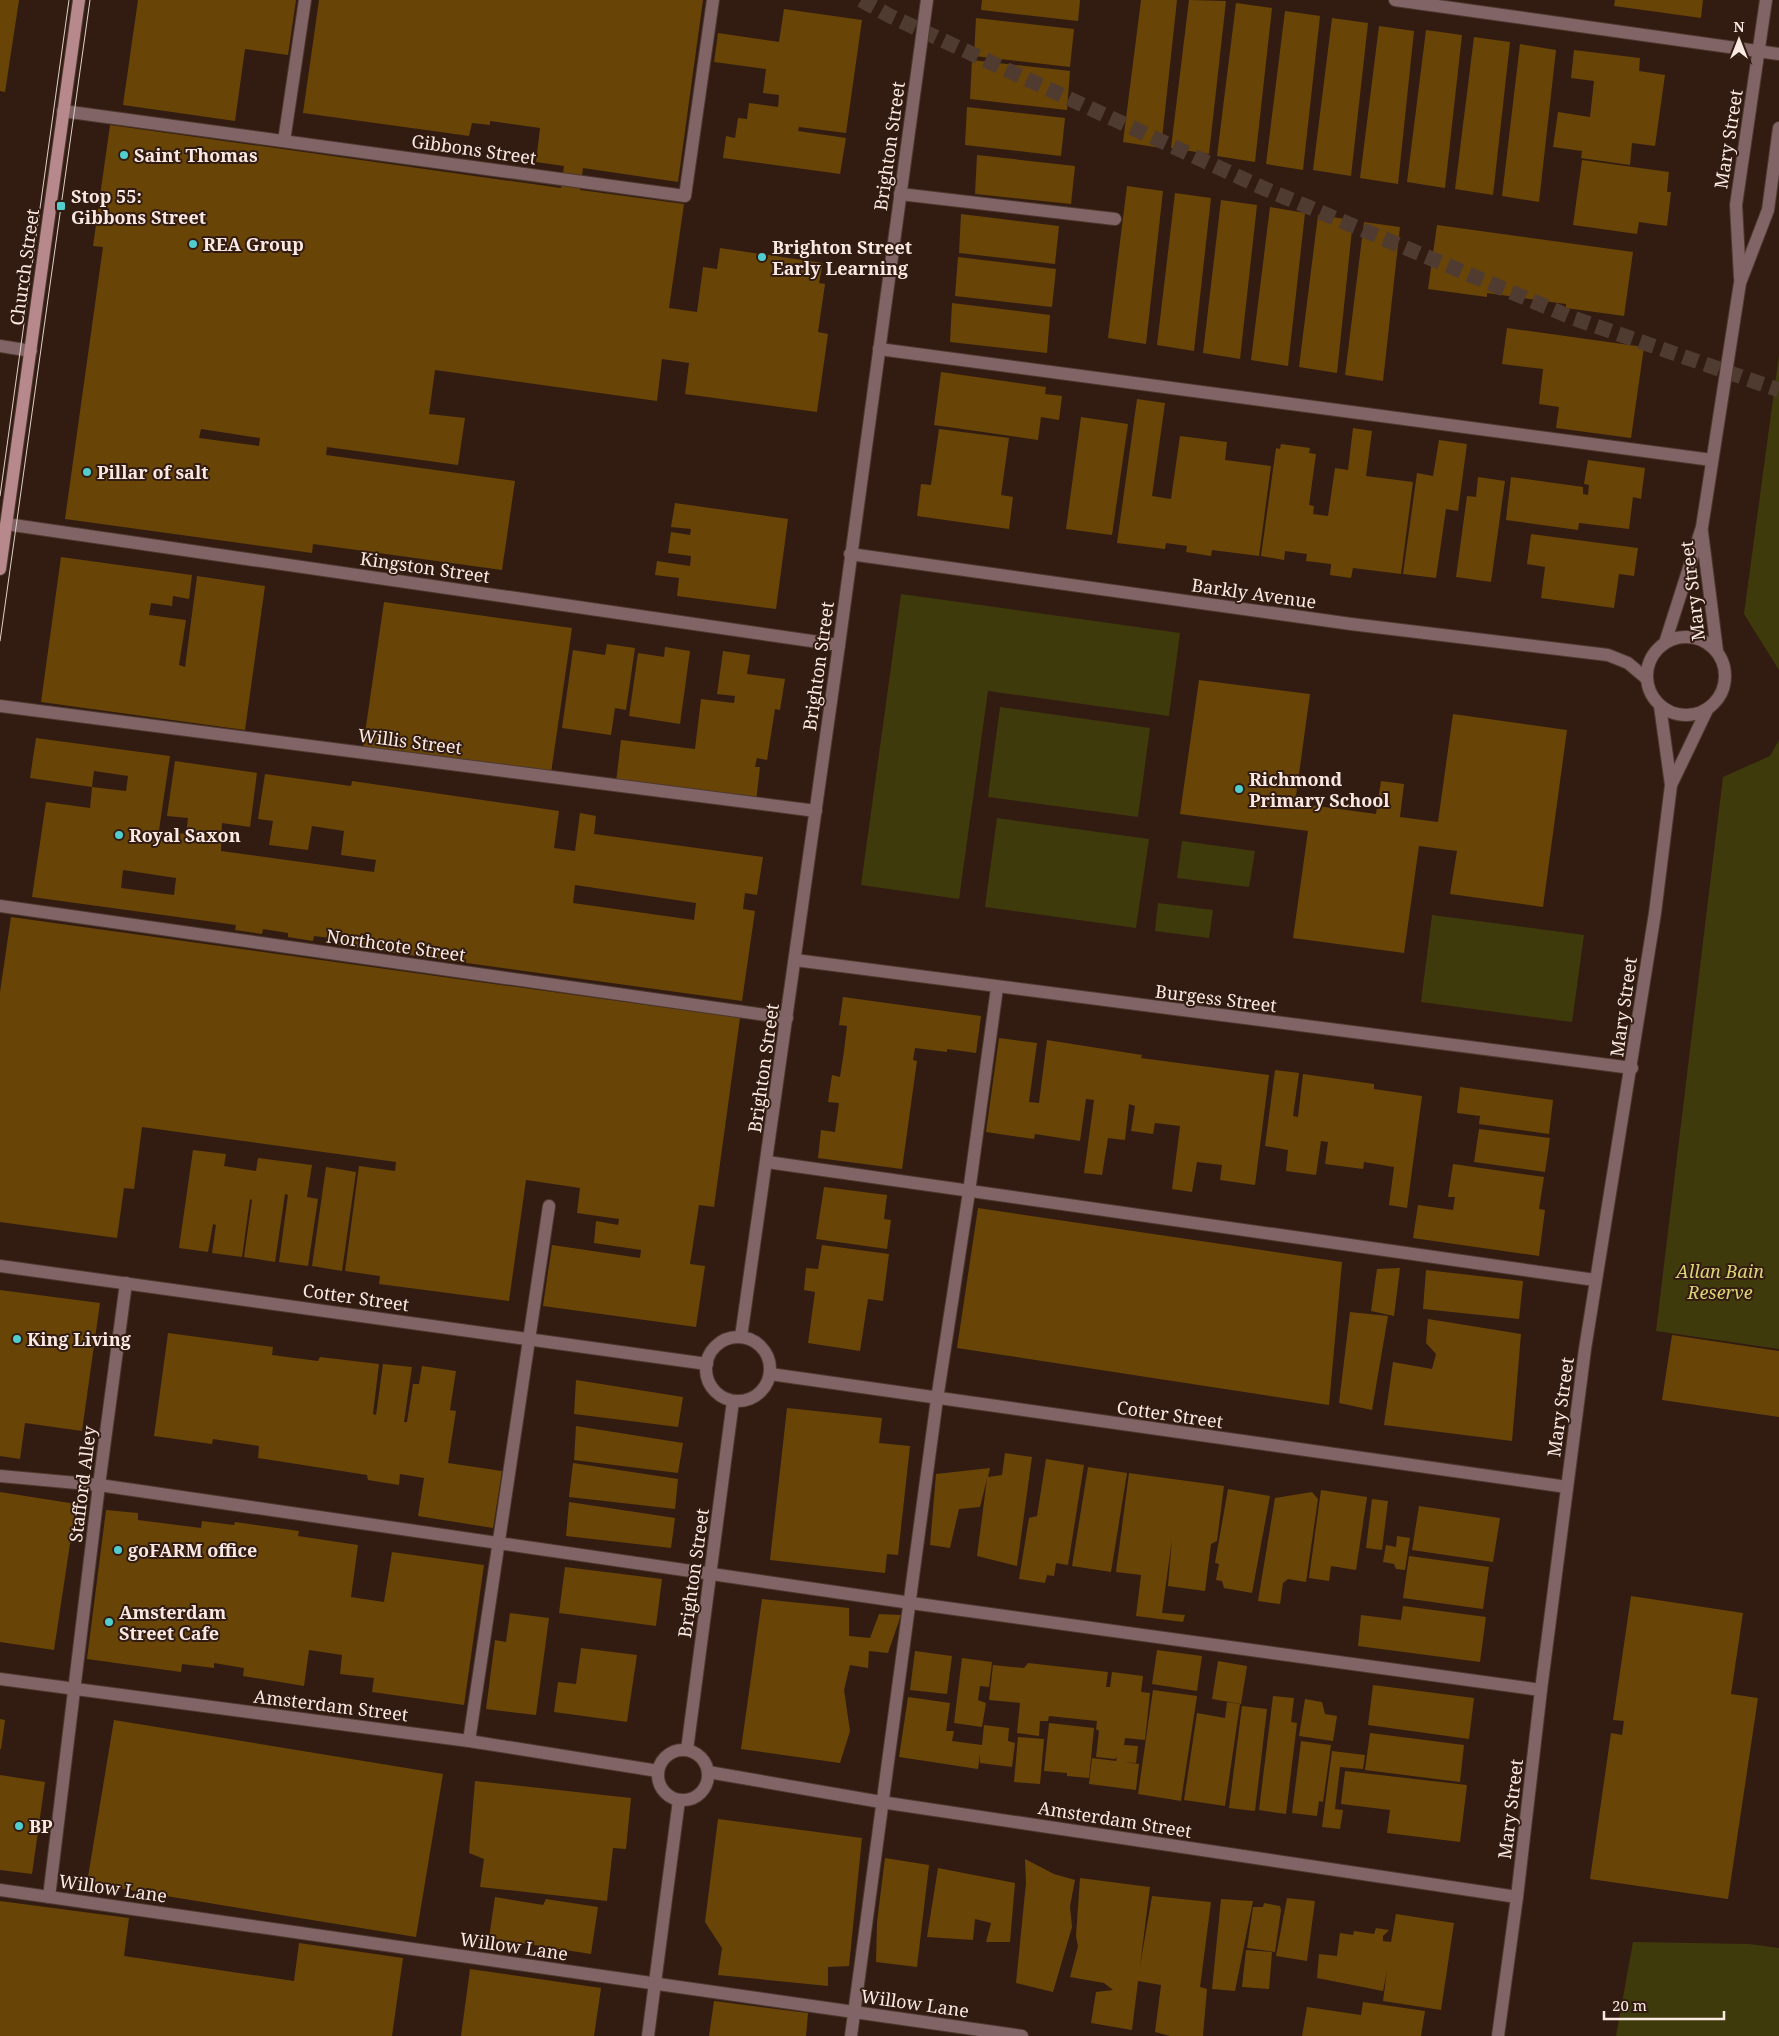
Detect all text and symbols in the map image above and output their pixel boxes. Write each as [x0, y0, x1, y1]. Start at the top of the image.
north arrow [1714, 15, 1764, 65]
text: N [1733, 17, 1745, 36]
street label: Brighton Street [868, 80, 910, 212]
street label: Mary Street [1708, 87, 1748, 191]
street label: Gibbons Street [410, 128, 538, 170]
place label: Saint Thomas [134, 143, 258, 167]
marker: Saint Thomas [118, 149, 130, 161]
place label: Stop 55: Gibbons Street [71, 184, 206, 229]
marker: Stop 55: Gibbons Street [55, 200, 67, 212]
street label: Church Street [4, 207, 44, 327]
place label: REA Group [203, 232, 304, 256]
place label: Brighton Street Early Learning [772, 235, 912, 280]
marker: REA Group [187, 238, 199, 250]
marker: Brighton Street Early Learning [756, 251, 768, 263]
place label: Pillar of salt [97, 460, 209, 484]
marker: Pillar of salt [81, 466, 93, 478]
street label: Mary Street [1674, 540, 1710, 642]
street label: Kingston Street [358, 546, 492, 588]
street label: Barkly Avenue [1190, 572, 1318, 614]
street label: Brighton Street [797, 600, 839, 732]
street label: Willis Street [357, 723, 463, 759]
place label: Richmond Primary School [1249, 767, 1390, 812]
marker: Richmond Primary School [1233, 783, 1245, 795]
place label: Royal Saxon [129, 823, 241, 847]
marker: Royal Saxon [113, 829, 125, 841]
street label: Northcote Street [325, 923, 467, 967]
street label: Mary Street [1604, 956, 1642, 1058]
street label: Burgess Street [1154, 979, 1278, 1017]
street label: Brighton Street [742, 1002, 784, 1134]
park label: Allan Bain Reserve [1674, 1259, 1764, 1304]
street label: Cotter Street [301, 1278, 411, 1316]
place label: King Living [27, 1327, 132, 1351]
marker: King Living [11, 1333, 23, 1345]
street label: Mary Street [1541, 1356, 1579, 1458]
street label: Cotter Street [1115, 1395, 1225, 1433]
street label: Stafford Alley [63, 1424, 101, 1544]
street label: Brighton Street [672, 1507, 714, 1639]
place label: goFARM office [128, 1538, 257, 1562]
marker: goFARM office [112, 1544, 124, 1556]
place label: Amsterdam Street Cafe [119, 1600, 226, 1645]
marker: Amsterdam Street Cafe [103, 1616, 115, 1628]
street label: Amsterdam Street [252, 1684, 410, 1726]
street label: Mary Street [1492, 1758, 1528, 1860]
street label: Amsterdam Street [1036, 1795, 1194, 1843]
place label: BP [29, 1814, 53, 1838]
marker: BP [13, 1820, 25, 1832]
street label: Willow Lane [57, 1869, 169, 1907]
street label: Willow Lane [458, 1927, 570, 1965]
street label: Willow Lane [859, 1984, 971, 2022]
scale bar [1604, 1988, 1724, 2020]
text: 20 m [1612, 1995, 1647, 2015]

